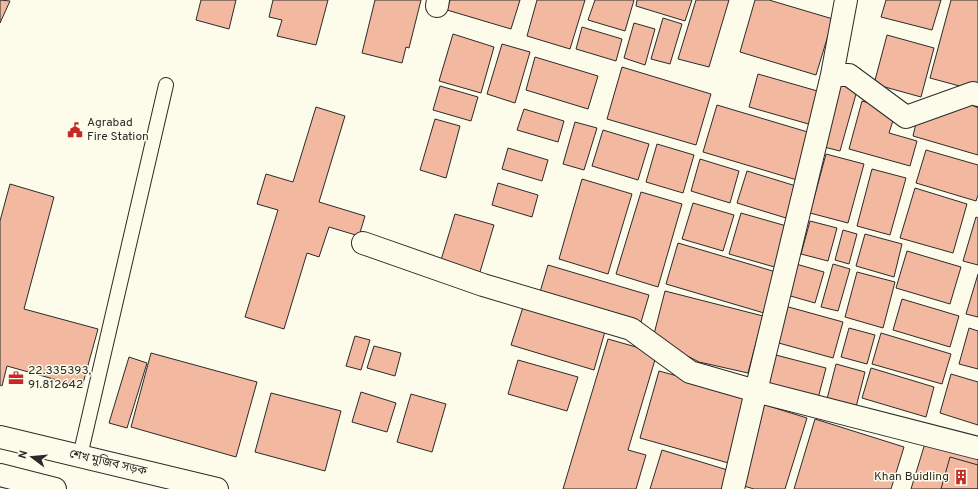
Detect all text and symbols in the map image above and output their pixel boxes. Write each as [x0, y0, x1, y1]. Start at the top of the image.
place label: Agrabad Fire Station [87, 115, 149, 145]
public building icon: Agrabad Fire Station [66, 121, 84, 139]
place label: 22.335393, 91.812642 [28, 363, 92, 393]
office icon: 22.335393, 91.812642 [7, 369, 25, 387]
north arrow [12, 437, 52, 477]
street label: শেখ মুজিব সড়ক [68, 445, 149, 480]
text: N [16, 449, 31, 460]
building icon: Khan Buidling [952, 468, 970, 486]
place label: Khan Buidling [874, 469, 949, 485]

